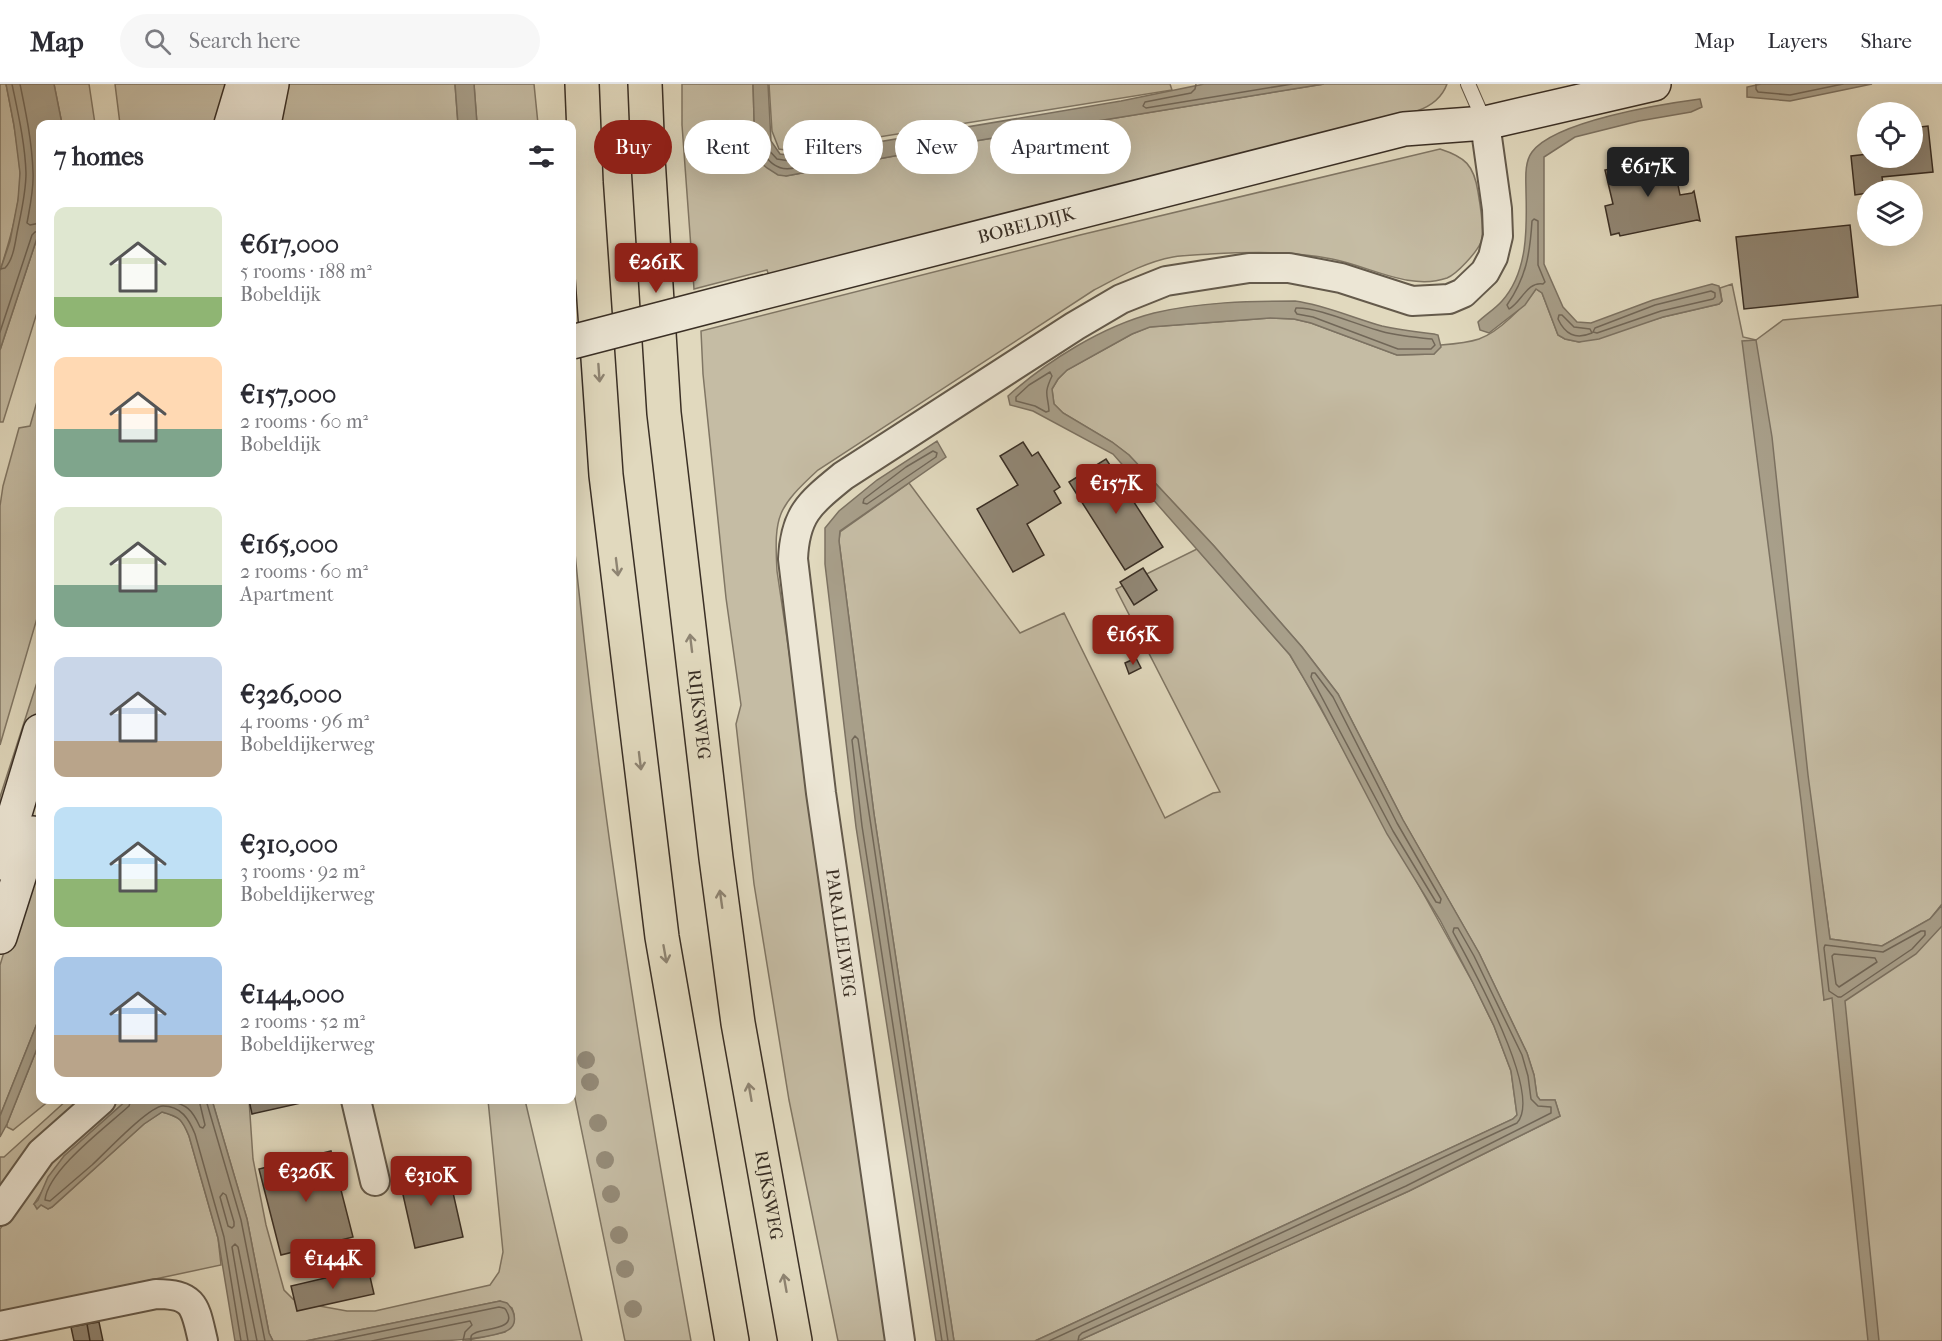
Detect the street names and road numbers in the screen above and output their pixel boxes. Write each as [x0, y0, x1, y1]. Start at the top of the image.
street label: BOBELDIJK [976, 203, 1078, 248]
street label: RIJKSWEG [683, 668, 714, 761]
street label: PARALLELWEG [821, 867, 860, 999]
street label: RIJKSWEG [750, 1149, 787, 1242]

